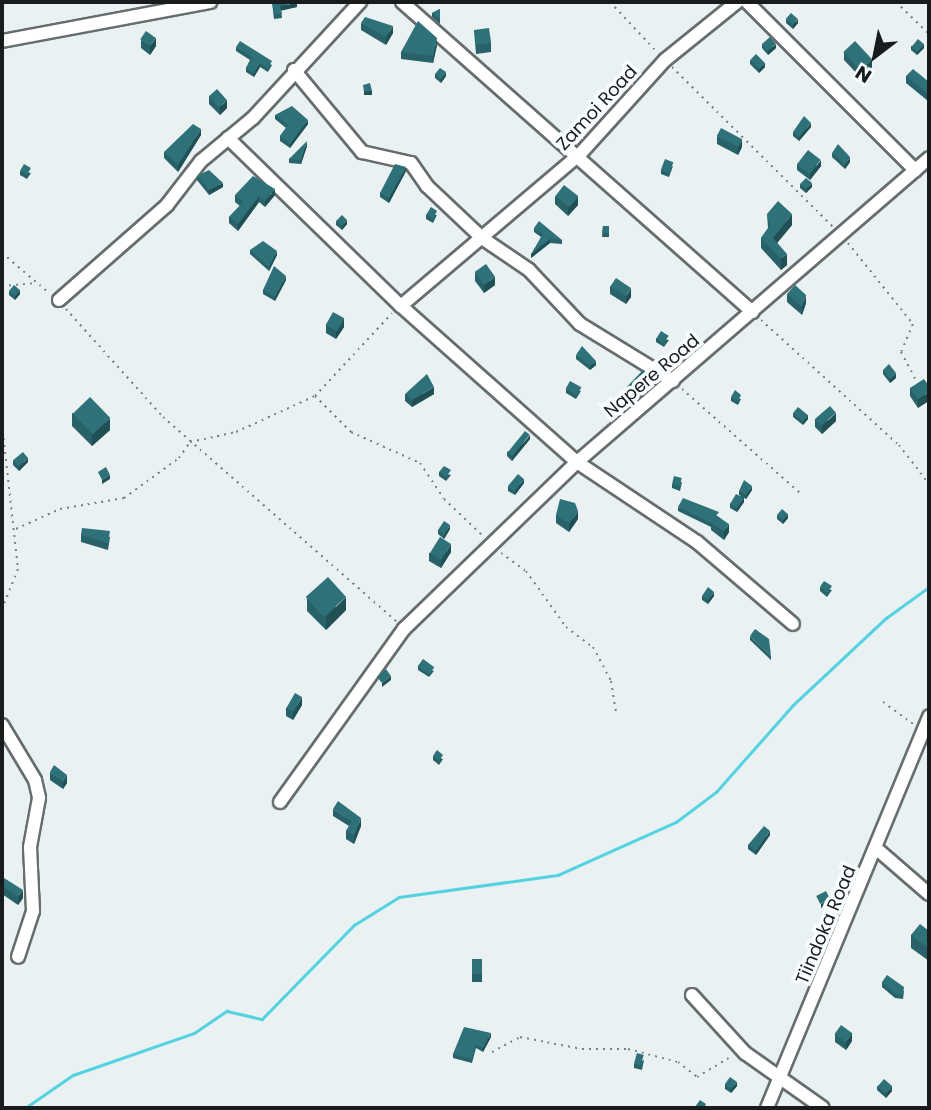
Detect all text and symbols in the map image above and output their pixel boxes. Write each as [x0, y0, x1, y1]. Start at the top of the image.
north arrow [840, 21, 910, 91]
text: N [850, 59, 877, 89]
street label: Zamoi Road [552, 61, 642, 155]
street label: Napere Road [600, 330, 704, 422]
street label: Tiindoka Road [791, 862, 861, 988]

